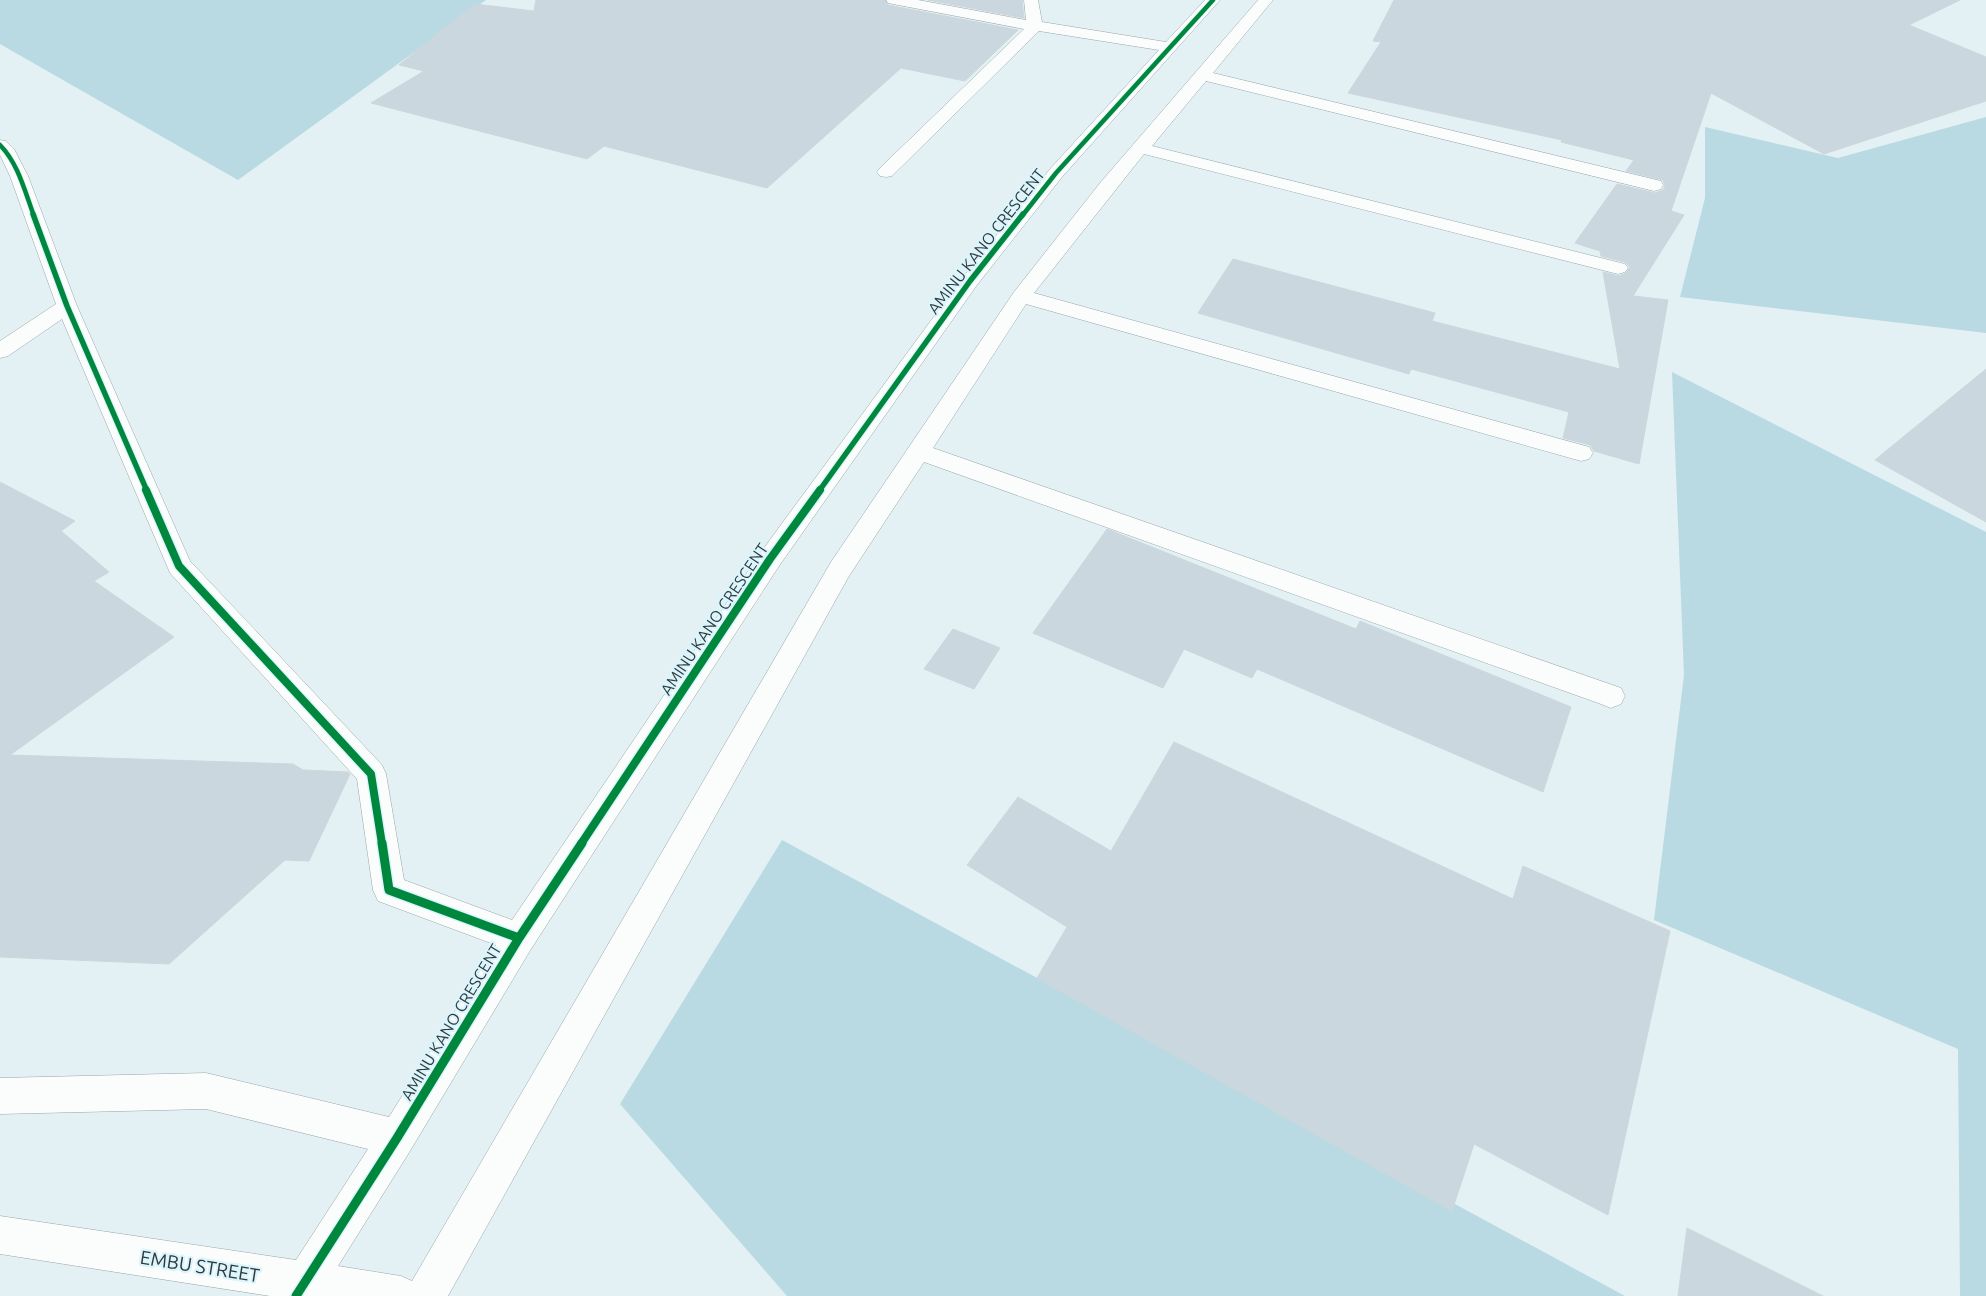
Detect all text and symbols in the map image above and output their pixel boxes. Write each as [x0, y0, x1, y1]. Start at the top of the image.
street label: AMINU KANO CRESCENT [924, 165, 1048, 317]
street label: AMINU KANO CRESCENT [657, 540, 772, 698]
street label: AMINU KANO CRESCENT [397, 941, 505, 1103]
street label: EMBU STREET [139, 1246, 262, 1286]

